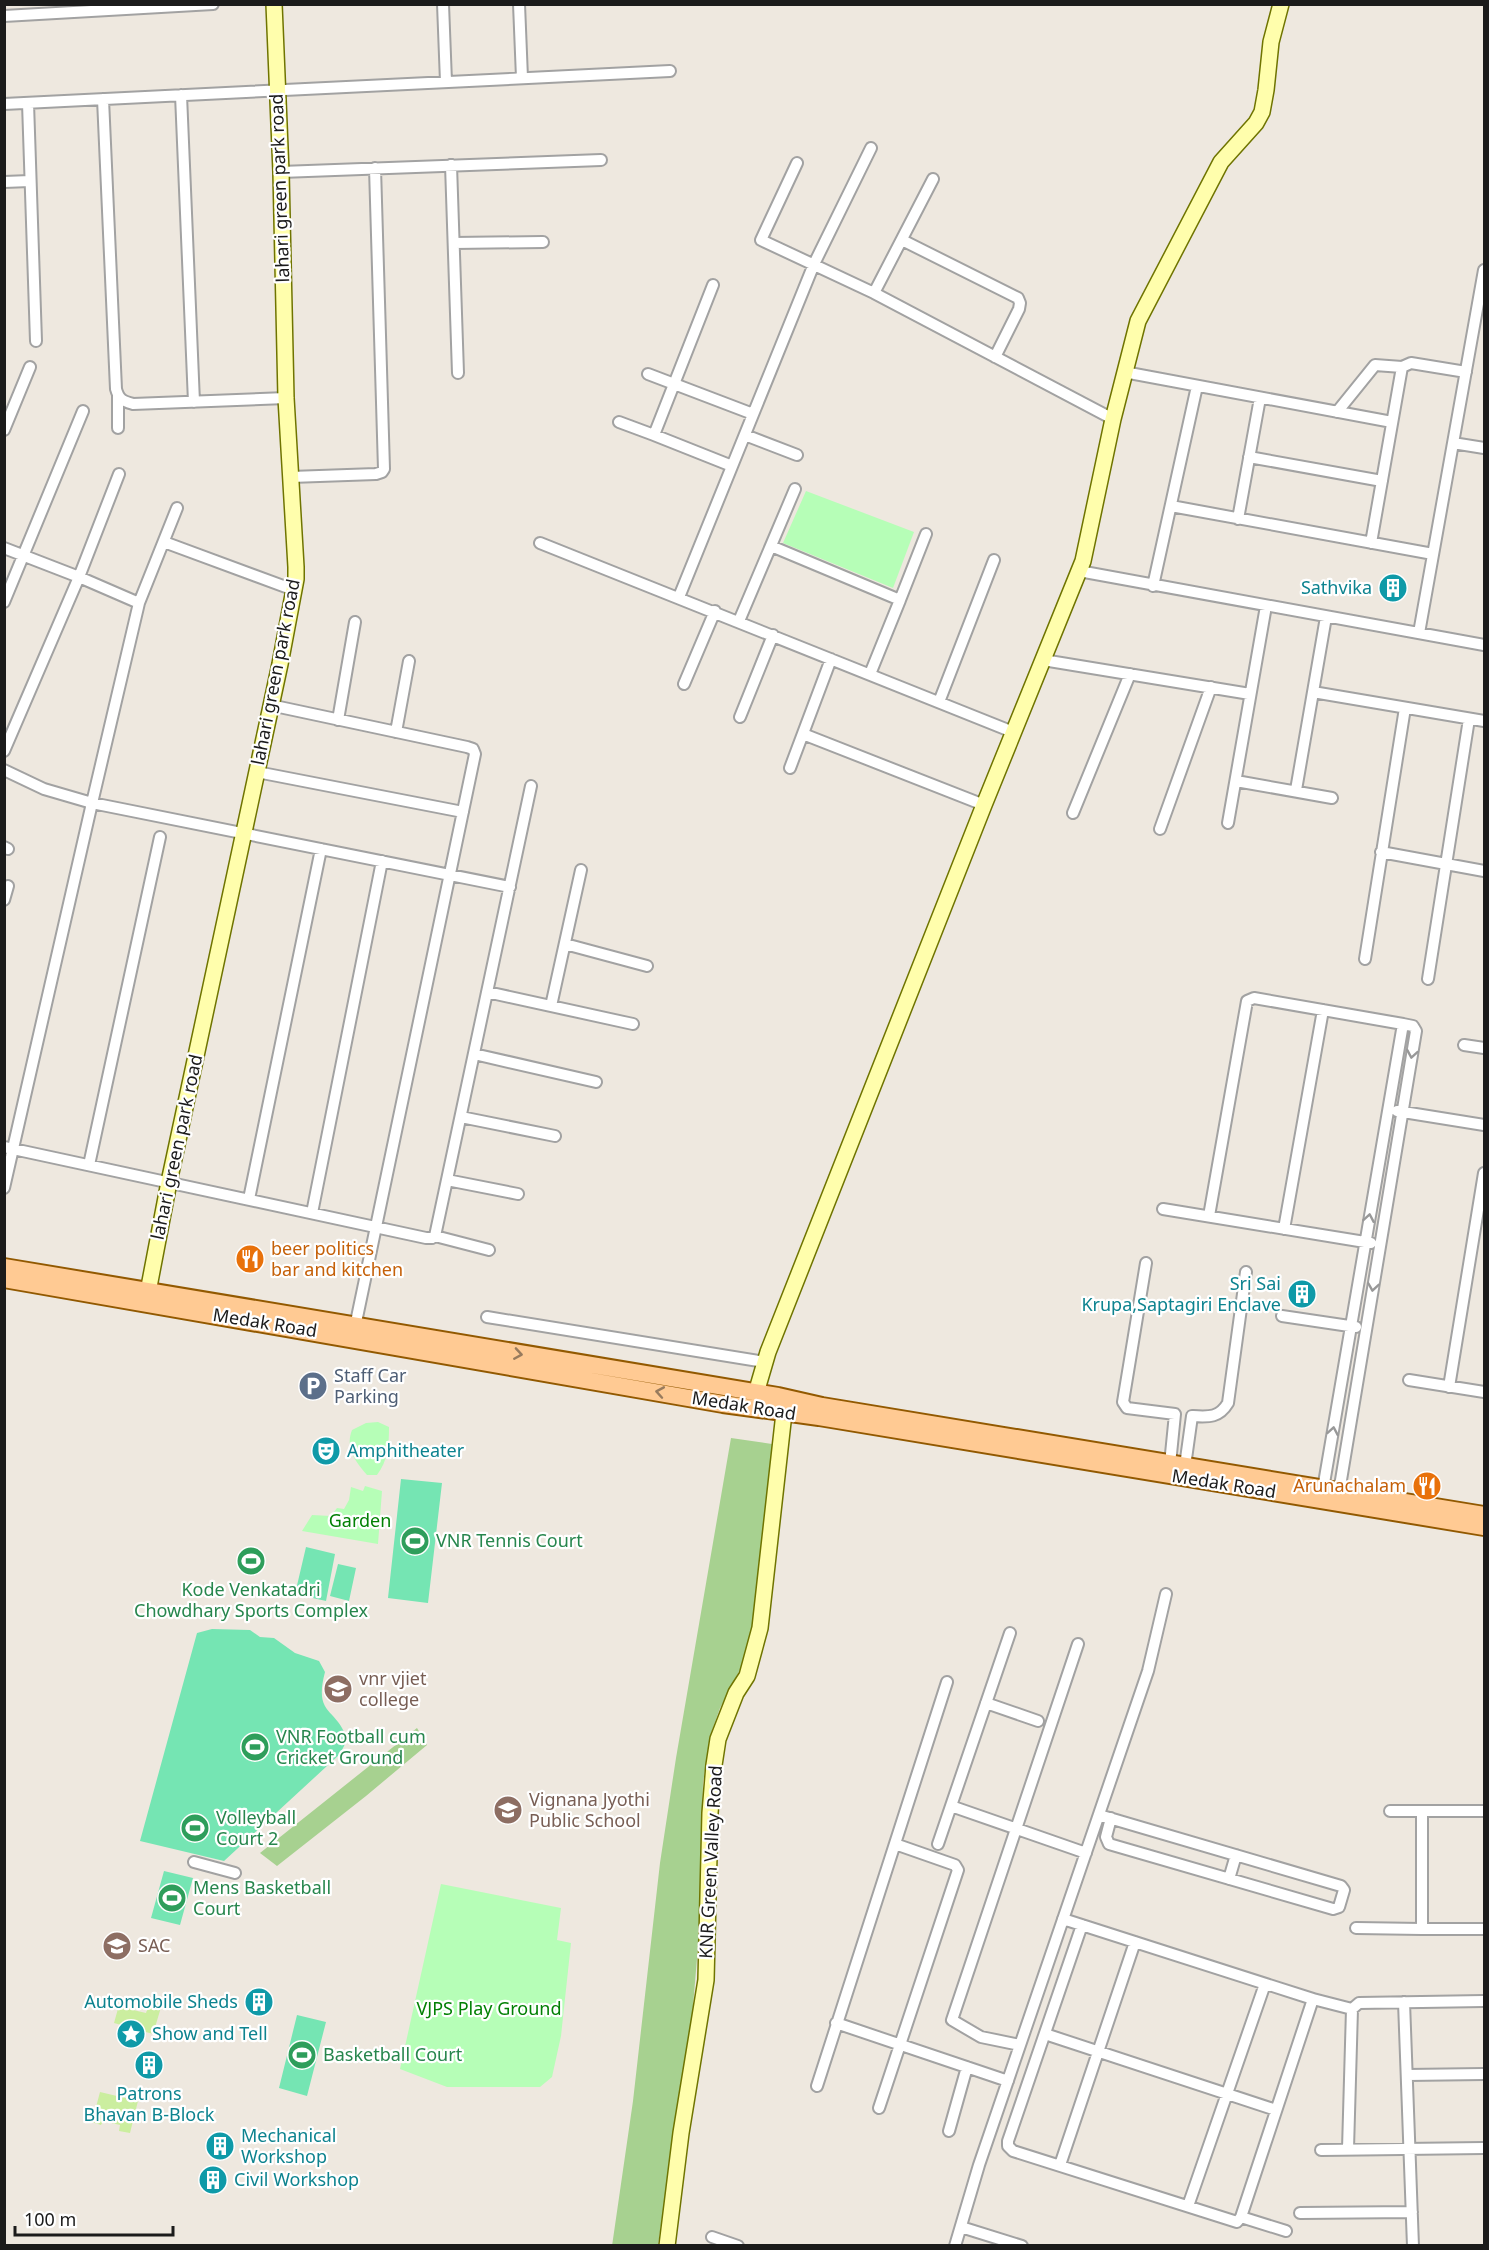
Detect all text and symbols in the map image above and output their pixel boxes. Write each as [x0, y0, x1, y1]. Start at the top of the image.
street label: lahari green park road [264, 93, 294, 283]
building icon: Sathvika [1377, 572, 1409, 604]
place label: Sathvika [1301, 575, 1372, 599]
street label: lahari green park road [245, 577, 305, 767]
one-way arrow [1407, 1049, 1419, 1058]
street label: lahari green park road [145, 1052, 207, 1242]
one-way arrow [1363, 1213, 1375, 1223]
place label: beer politics bar and kitchen [271, 1236, 403, 1281]
restaurant icon: beer politics bar and kitchen [234, 1243, 266, 1275]
place label: Sri Sai Krupa,Saptagiri Enclave [1081, 1271, 1281, 1316]
building icon: Sri Sai Krupa,Saptagiri Enclave [1286, 1278, 1318, 1310]
one-way arrow [1367, 1282, 1380, 1292]
street label: Medak Road [211, 1302, 319, 1342]
one-way arrow [512, 1347, 522, 1360]
place label: Staff Car Parking [334, 1363, 407, 1408]
parking icon: Staff Car Parking [297, 1370, 329, 1402]
street label: Medak Road [690, 1385, 798, 1425]
one-way arrow [655, 1387, 665, 1399]
one-way arrow [1326, 1426, 1339, 1436]
theatre icon: Amphitheater [310, 1435, 342, 1467]
place label: Amphitheater [347, 1438, 465, 1462]
street label: Medak Road [1170, 1463, 1278, 1503]
restaurant icon: Arunachalam [1411, 1470, 1443, 1502]
place label: Arunachalam [1293, 1473, 1406, 1497]
park label: Garden [329, 1508, 391, 1532]
sports icon: VNR Tennis Court [399, 1525, 431, 1557]
place label: VNR Tennis Court [436, 1528, 583, 1552]
sports icon: Kode Venkatadri Chowdhary Sports Complex [235, 1545, 267, 1577]
place label: Kode Venkatadri Chowdhary Sports Complex [134, 1577, 368, 1622]
place label: vnr vjiet college [359, 1666, 427, 1711]
school or university icon: vnr vjiet college [322, 1673, 354, 1705]
place label: VNR Football cum Cricket Ground [276, 1724, 426, 1769]
sports icon: VNR Football cum Cricket Ground [239, 1731, 271, 1763]
street label: KNR Green Valley Road [693, 1765, 727, 1959]
place label: Vignana Jyothi Public School [529, 1787, 650, 1832]
school or university icon: Vignana Jyothi Public School [492, 1794, 524, 1826]
place label: Volleyball Court 2 [216, 1805, 296, 1850]
sports icon: Volleyball Court 2 [179, 1812, 211, 1844]
place label: Mens Basketball Court [193, 1875, 331, 1920]
sports icon: Mens Basketball Court [156, 1882, 188, 1914]
school or university icon: SAC [101, 1930, 133, 1962]
place label: SAC [138, 1933, 170, 1957]
building icon: Automobile Sheds [243, 1986, 275, 2018]
place label: Automobile Sheds [84, 1989, 238, 2013]
park label: VJPS Play Ground [416, 1996, 562, 2020]
place icon: Show and Tell [115, 2018, 147, 2050]
place label: Show and Tell [152, 2021, 268, 2045]
sports icon: Basketball Court [286, 2039, 318, 2071]
place label: Basketball Court [323, 2042, 463, 2066]
building icon: Patrons Bhavan B-Block [133, 2049, 165, 2081]
place label: Patrons Bhavan B-Block [84, 2081, 215, 2126]
place label: Mechanical Workshop [241, 2123, 337, 2168]
building icon: Mechanical Workshop [204, 2130, 236, 2162]
building icon: Civil Workshop [197, 2164, 229, 2196]
place label: Civil Workshop [234, 2167, 359, 2191]
scale bar [15, 2199, 172, 2237]
text: 100 m [24, 2207, 76, 2231]

